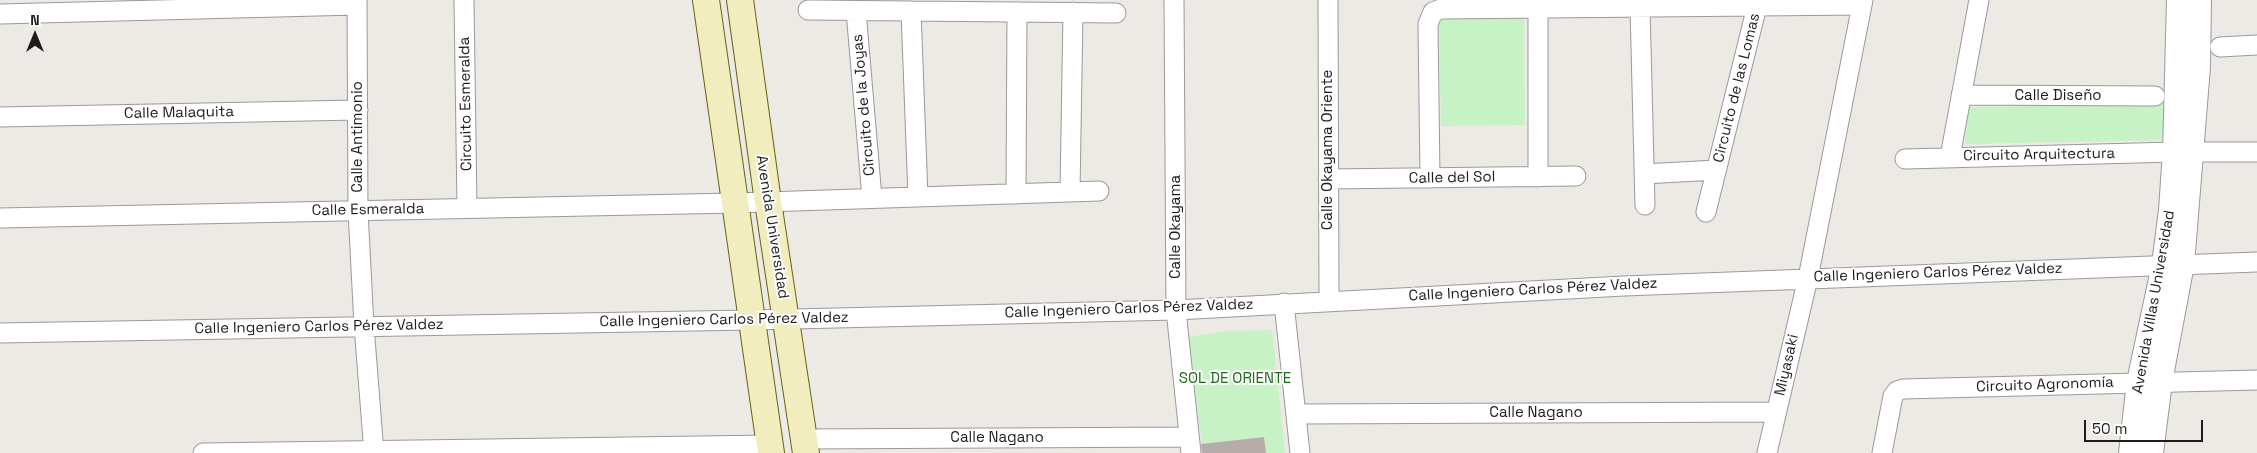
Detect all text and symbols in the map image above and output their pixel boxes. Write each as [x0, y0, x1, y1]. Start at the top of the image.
north arrow [10, 10, 60, 60]
text: N [30, 11, 40, 29]
street label: Circuito de las Lomas [1710, 11, 1764, 165]
street label: Circuito de la Joyas [849, 33, 879, 177]
street label: Circuito Esmeralda [456, 37, 476, 171]
street label: Calle Okayama Oriente [1319, 70, 1337, 230]
street label: Calle Antimonio [349, 81, 367, 193]
street label: Calle Diseño [2014, 87, 2102, 105]
street label: Calle Malaquita [124, 103, 234, 123]
street label: Circuito Arquitectura [1963, 145, 2115, 165]
street label: Avenida Universidad [752, 154, 792, 300]
street label: Calle del Sol [1409, 168, 1495, 188]
street label: Calle Okayama [1167, 175, 1185, 279]
street label: Calle Esmeralda [312, 200, 424, 220]
street label: Avenida Villas Universidad [2129, 209, 2179, 395]
street label: Calle Ingeniero Carlos Pérez Valdez [1813, 260, 2063, 286]
street label: Calle Ingeniero Carlos Pérez Valdez [1408, 274, 1658, 306]
street label: Calle Ingeniero Carlos Pérez Valdez [1004, 296, 1254, 322]
street label: Calle Ingeniero Carlos Pérez Valdez [599, 309, 849, 331]
street label: Calle Ingeniero Carlos Pérez Valdez [194, 316, 444, 338]
street label: Miyasaki [1771, 332, 1803, 398]
park label: SOL DE ORIENTE [1179, 370, 1291, 388]
street label: Circuito Agronomía [1976, 374, 2114, 396]
street label: Calle Nagano [1489, 404, 1583, 422]
scale bar [2087, 410, 2206, 442]
text: 50 m [2092, 419, 2127, 438]
street label: Calle Nagano [950, 429, 1044, 447]

